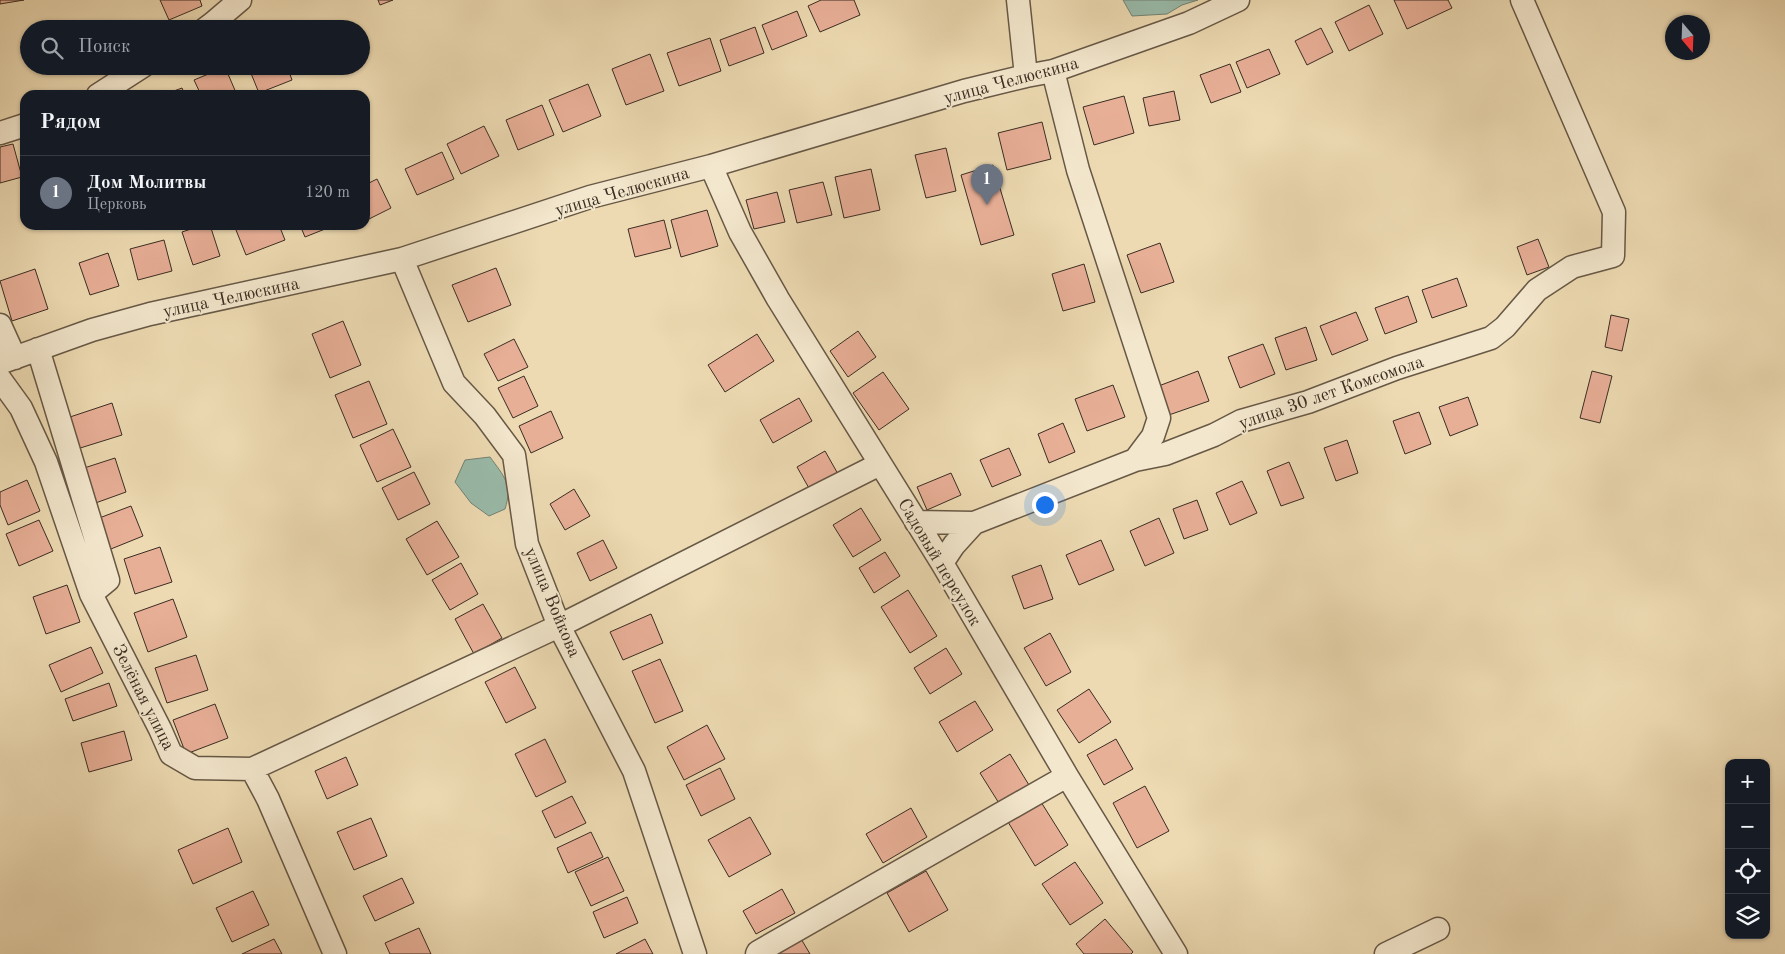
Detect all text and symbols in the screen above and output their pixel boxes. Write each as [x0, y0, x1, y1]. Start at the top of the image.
north arrow [1665, 15, 1710, 60]
search box [20, 20, 370, 75]
icon: search [38, 34, 66, 62]
text: Поиск [78, 38, 130, 57]
street label: улица Челюскина [942, 54, 1081, 108]
text: Рядом [40, 112, 101, 133]
street label: улица Челюскина [553, 164, 692, 220]
pin: 1 [971, 164, 1003, 205]
text: Дом Молитвы [87, 174, 207, 193]
text: 1 [51, 185, 61, 201]
text: 120 m [305, 185, 350, 201]
text: Церковь [87, 197, 147, 213]
street label: улица Челюскина [161, 275, 301, 321]
street label: улица 30 лет Комсомола [1237, 353, 1426, 433]
your location [1032, 492, 1058, 518]
street label: Садовый переулок [894, 496, 984, 629]
street label: улица Войкова [521, 545, 583, 660]
street label: Зелёная улица [109, 642, 178, 753]
map controls [1725, 759, 1770, 939]
button: + [1725, 759, 1770, 804]
button: − [1725, 804, 1770, 849]
button: locate [1725, 849, 1770, 894]
button: layers [1725, 894, 1770, 939]

